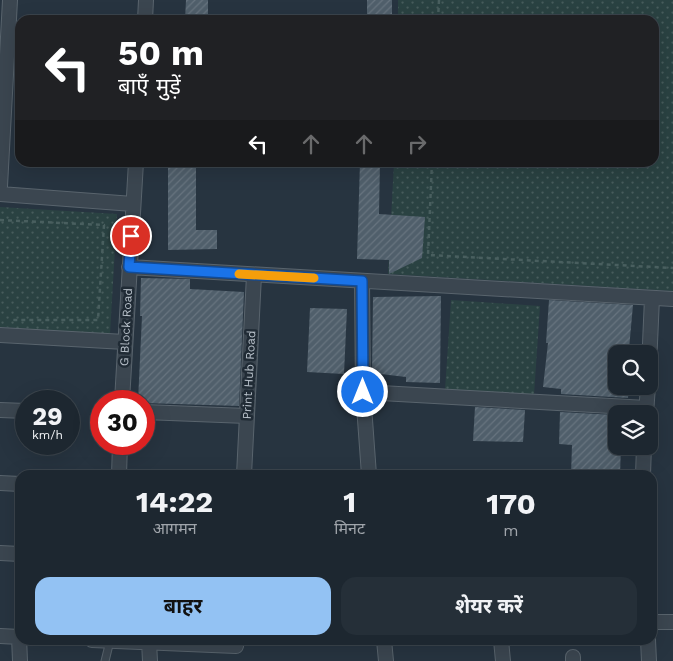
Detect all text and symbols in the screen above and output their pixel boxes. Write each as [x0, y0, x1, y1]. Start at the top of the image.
text: 50 m [118, 32, 204, 74]
icon: left [35, 35, 100, 100]
text: बाएँ मुड़ें [118, 74, 181, 99]
icon: left [244, 130, 272, 158]
icon: ahead [297, 130, 325, 158]
icon: ahead [350, 130, 378, 158]
icon: right [403, 130, 431, 158]
pin [110, 215, 152, 257]
icon: arrive [117, 222, 145, 250]
street label: G Block Road [117, 288, 135, 366]
street label: Print Hub Road [240, 330, 258, 420]
map controls [608, 345, 658, 455]
button: search [608, 345, 658, 395]
position arrow [336, 365, 388, 417]
speed limit sign: 30 [90, 390, 155, 455]
text: 29 [32, 402, 63, 431]
button: layers [608, 405, 658, 455]
text: km/h [32, 428, 63, 442]
text: 14:22 [136, 484, 213, 519]
text: 1 [343, 484, 356, 519]
text: 170 [486, 486, 536, 521]
text: आगमन [153, 519, 197, 538]
text: मिनट [334, 519, 365, 538]
text: m [503, 521, 519, 540]
button: बाहर [35, 577, 331, 635]
button: शेयर करें [341, 577, 637, 635]

